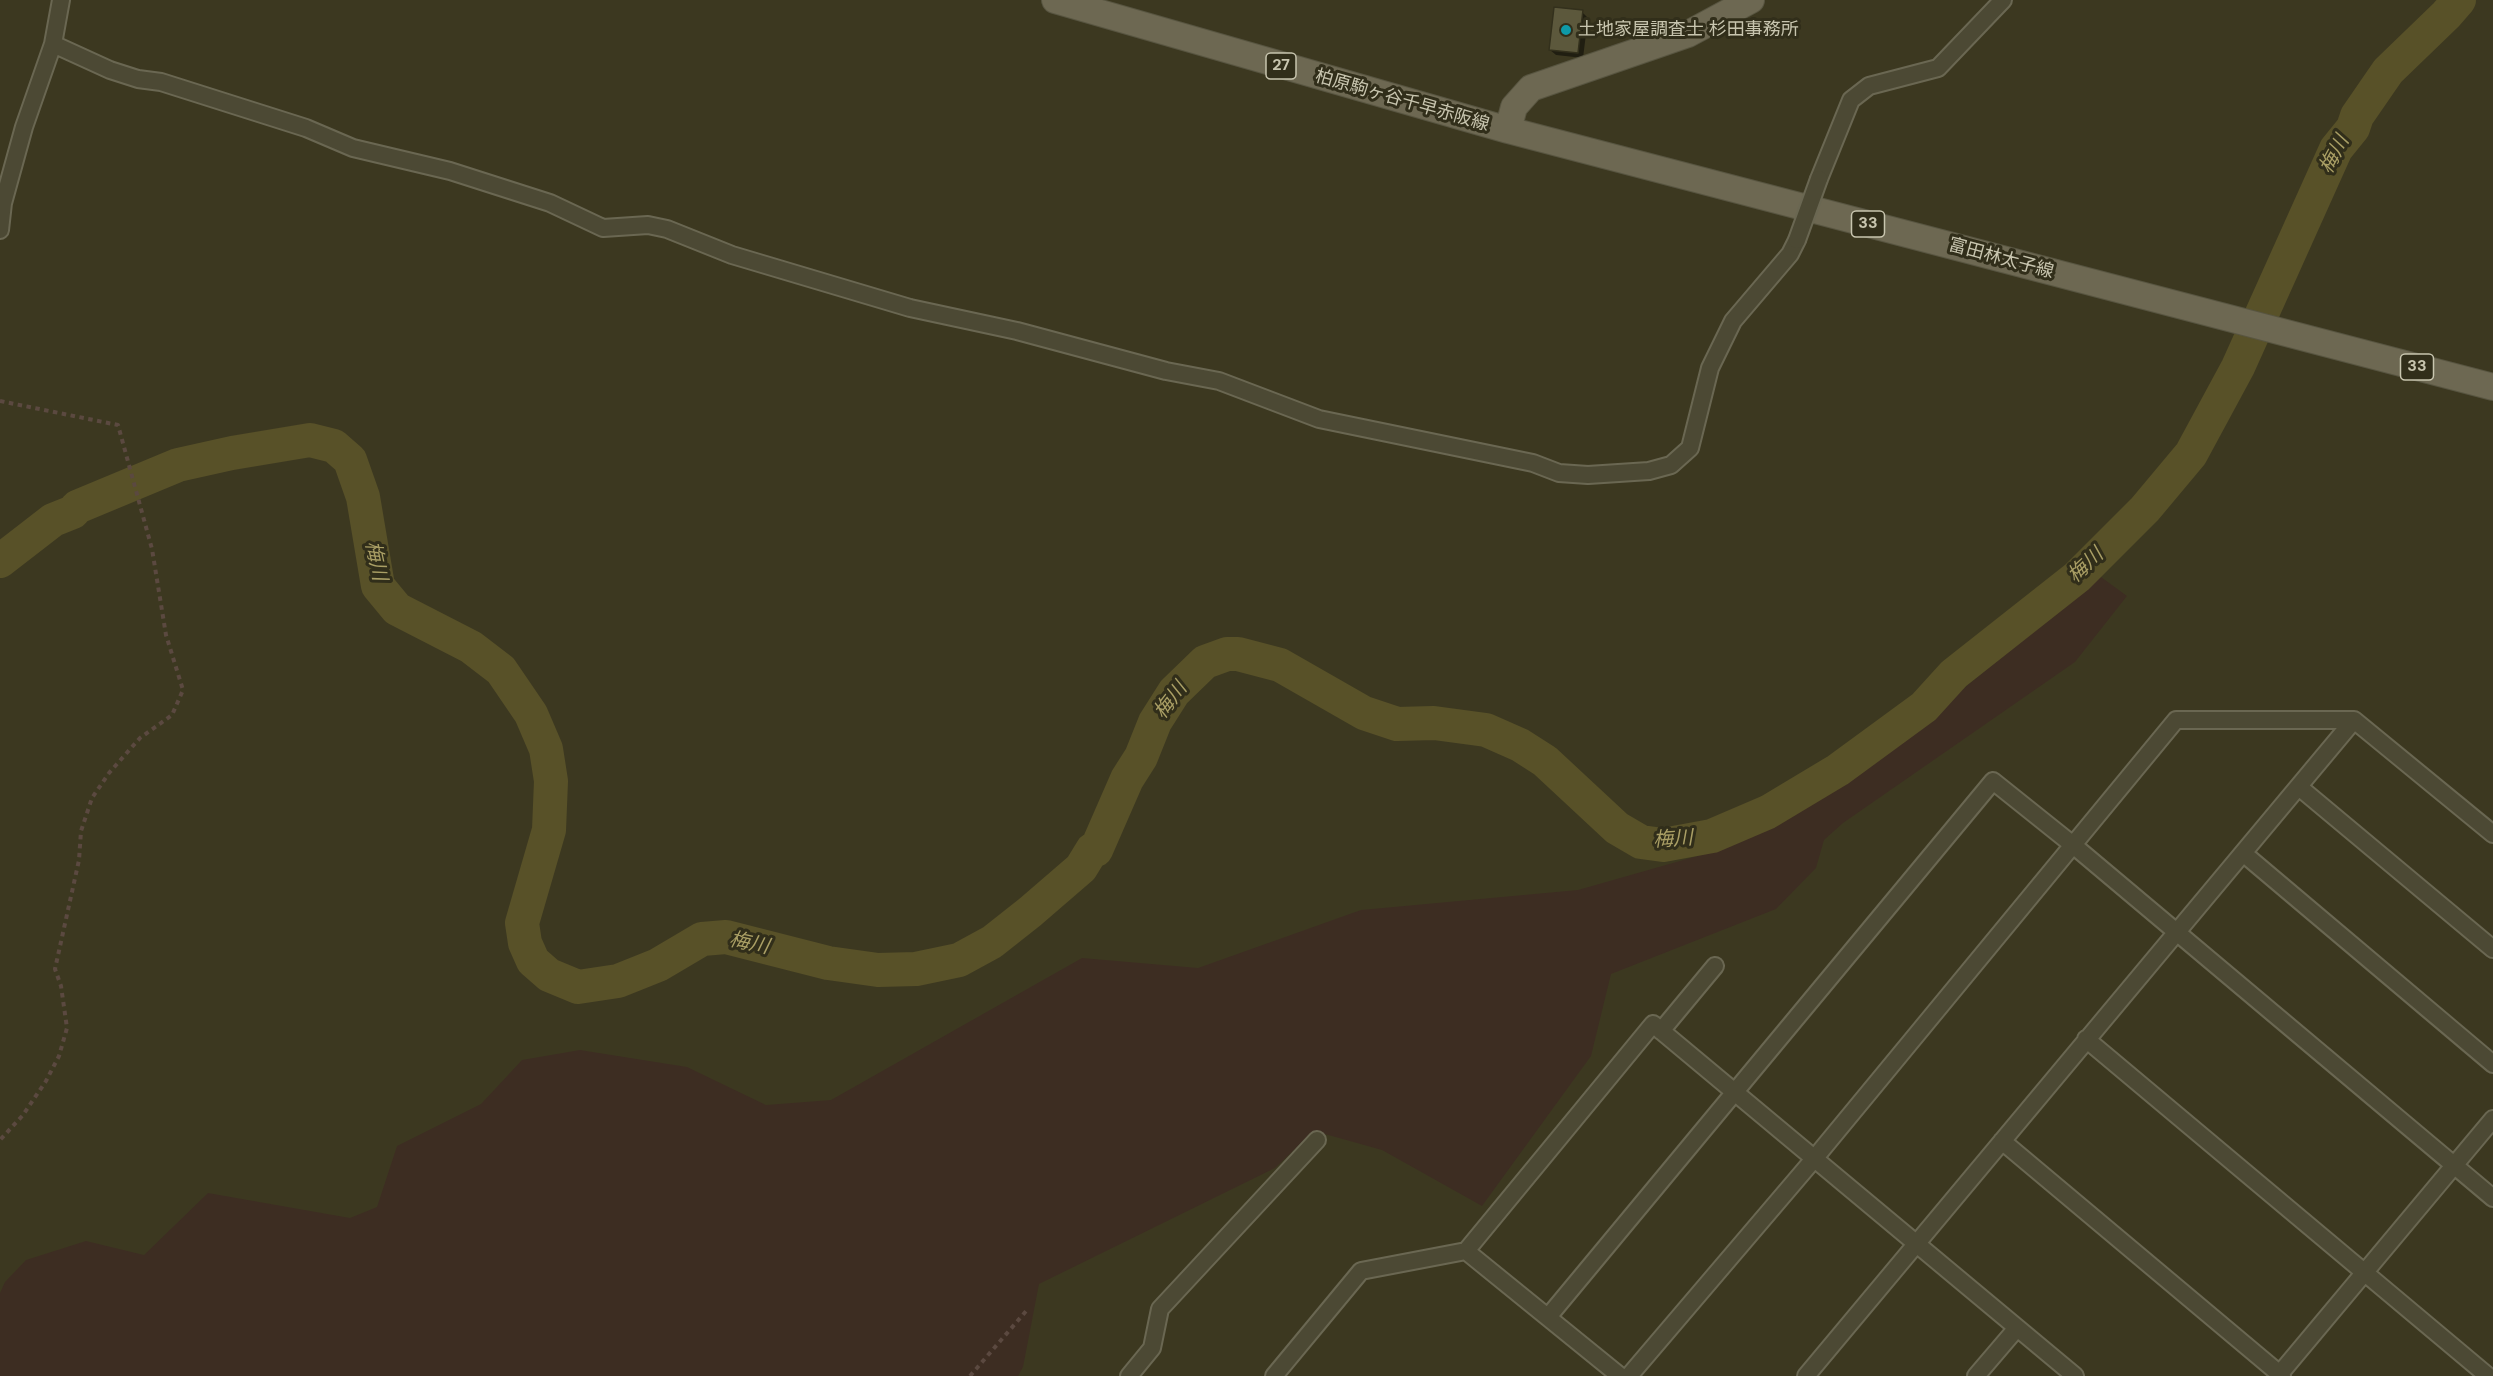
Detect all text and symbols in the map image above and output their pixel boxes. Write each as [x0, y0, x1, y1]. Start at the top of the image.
place label: 土地家屋調査士 杉田事務所 [1578, 19, 1799, 41]
marker: 土地家屋調査士 杉田事務所 [1559, 23, 1573, 37]
road number: 27 [1266, 53, 1296, 79]
street label: 柏原駒ヶ谷千早赤阪線 [1313, 66, 1491, 136]
water label: 梅川 [2315, 132, 2355, 178]
road number: 33 [1852, 211, 1884, 237]
street label: 富田林太子線 [1946, 235, 2056, 283]
road number: 33 [2400, 354, 2434, 380]
water label: 梅川 [359, 539, 391, 583]
water label: 梅川 [2063, 544, 2109, 588]
water label: 梅川 [1149, 678, 1193, 724]
water label: 梅川 [1652, 827, 1694, 853]
water label: 梅川 [727, 928, 771, 960]

